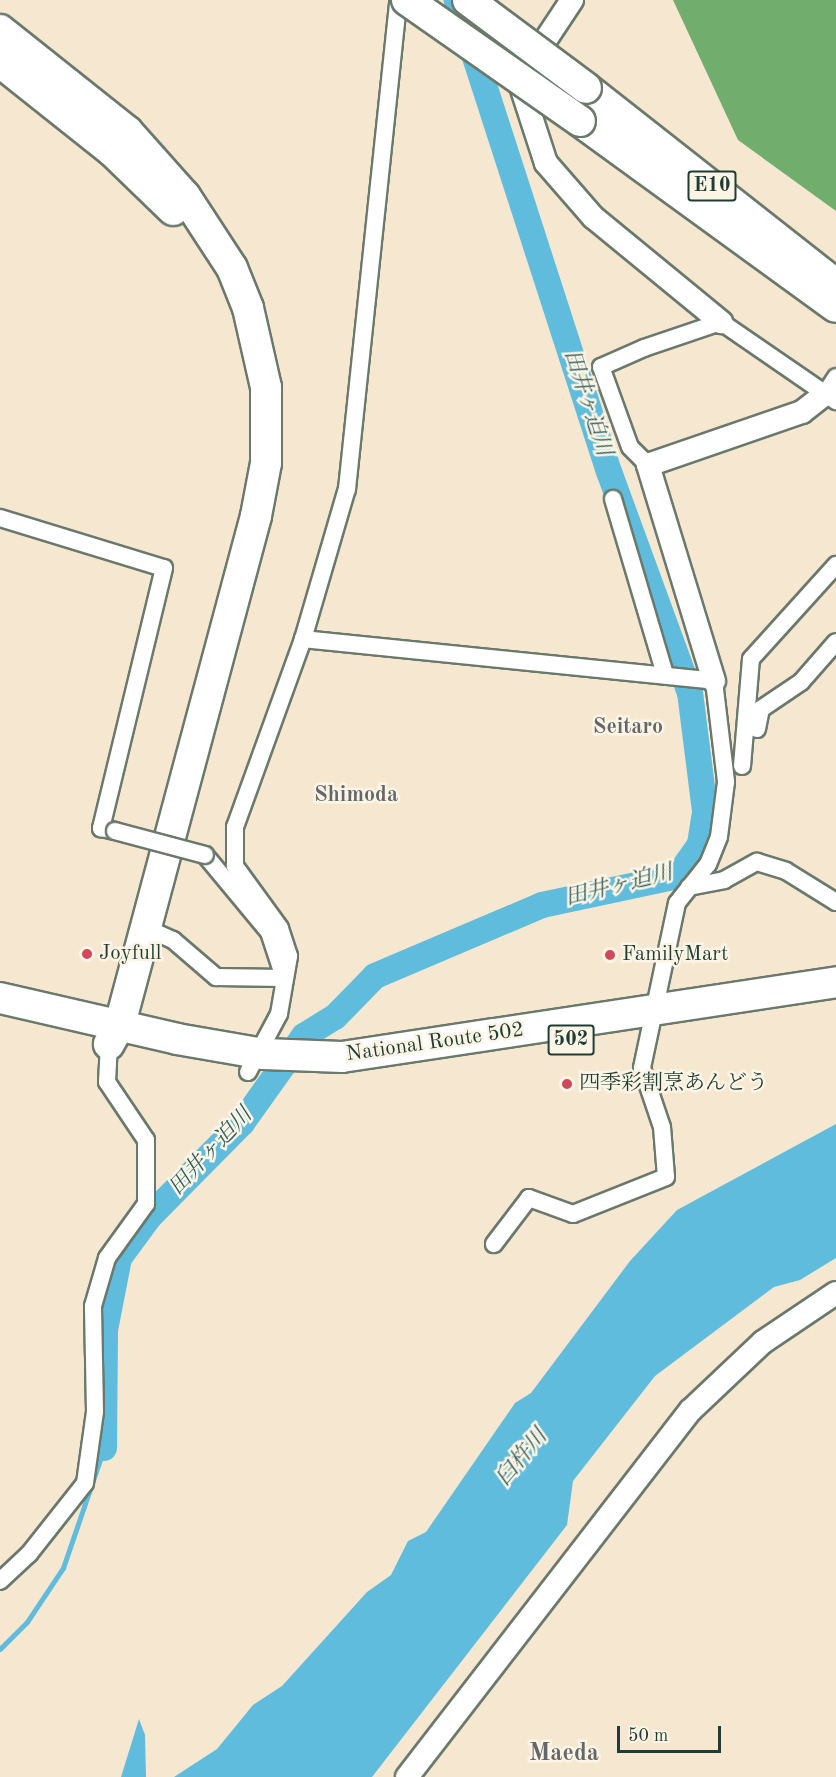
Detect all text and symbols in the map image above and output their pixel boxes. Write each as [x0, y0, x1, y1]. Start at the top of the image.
road number: E10 [686, 169, 738, 203]
water label: 田井ヶ迫川 [557, 347, 617, 459]
district label: Seitaro [593, 715, 663, 741]
district label: Shimoda [314, 783, 398, 809]
water label: 田井ヶ迫川 [562, 860, 676, 912]
place label: Joyfull [99, 941, 161, 967]
place label: FamilyMart [622, 942, 728, 968]
marker: Joyfull [80, 947, 94, 961]
marker: FamilyMart [603, 948, 617, 962]
street label: National Route 502 [344, 1018, 526, 1068]
road number: 502 [547, 1023, 595, 1057]
place label: 四季彩割烹あんどう [579, 1071, 768, 1097]
marker: 四季彩割烹あんどう [560, 1077, 574, 1091]
water label: 田井ヶ迫川 [164, 1103, 258, 1201]
water label: 臼杵川 [491, 1424, 553, 1492]
scale bar [620, 1714, 724, 1752]
text: 50 m [628, 1727, 668, 1745]
district label: Maeda [529, 1741, 599, 1769]

